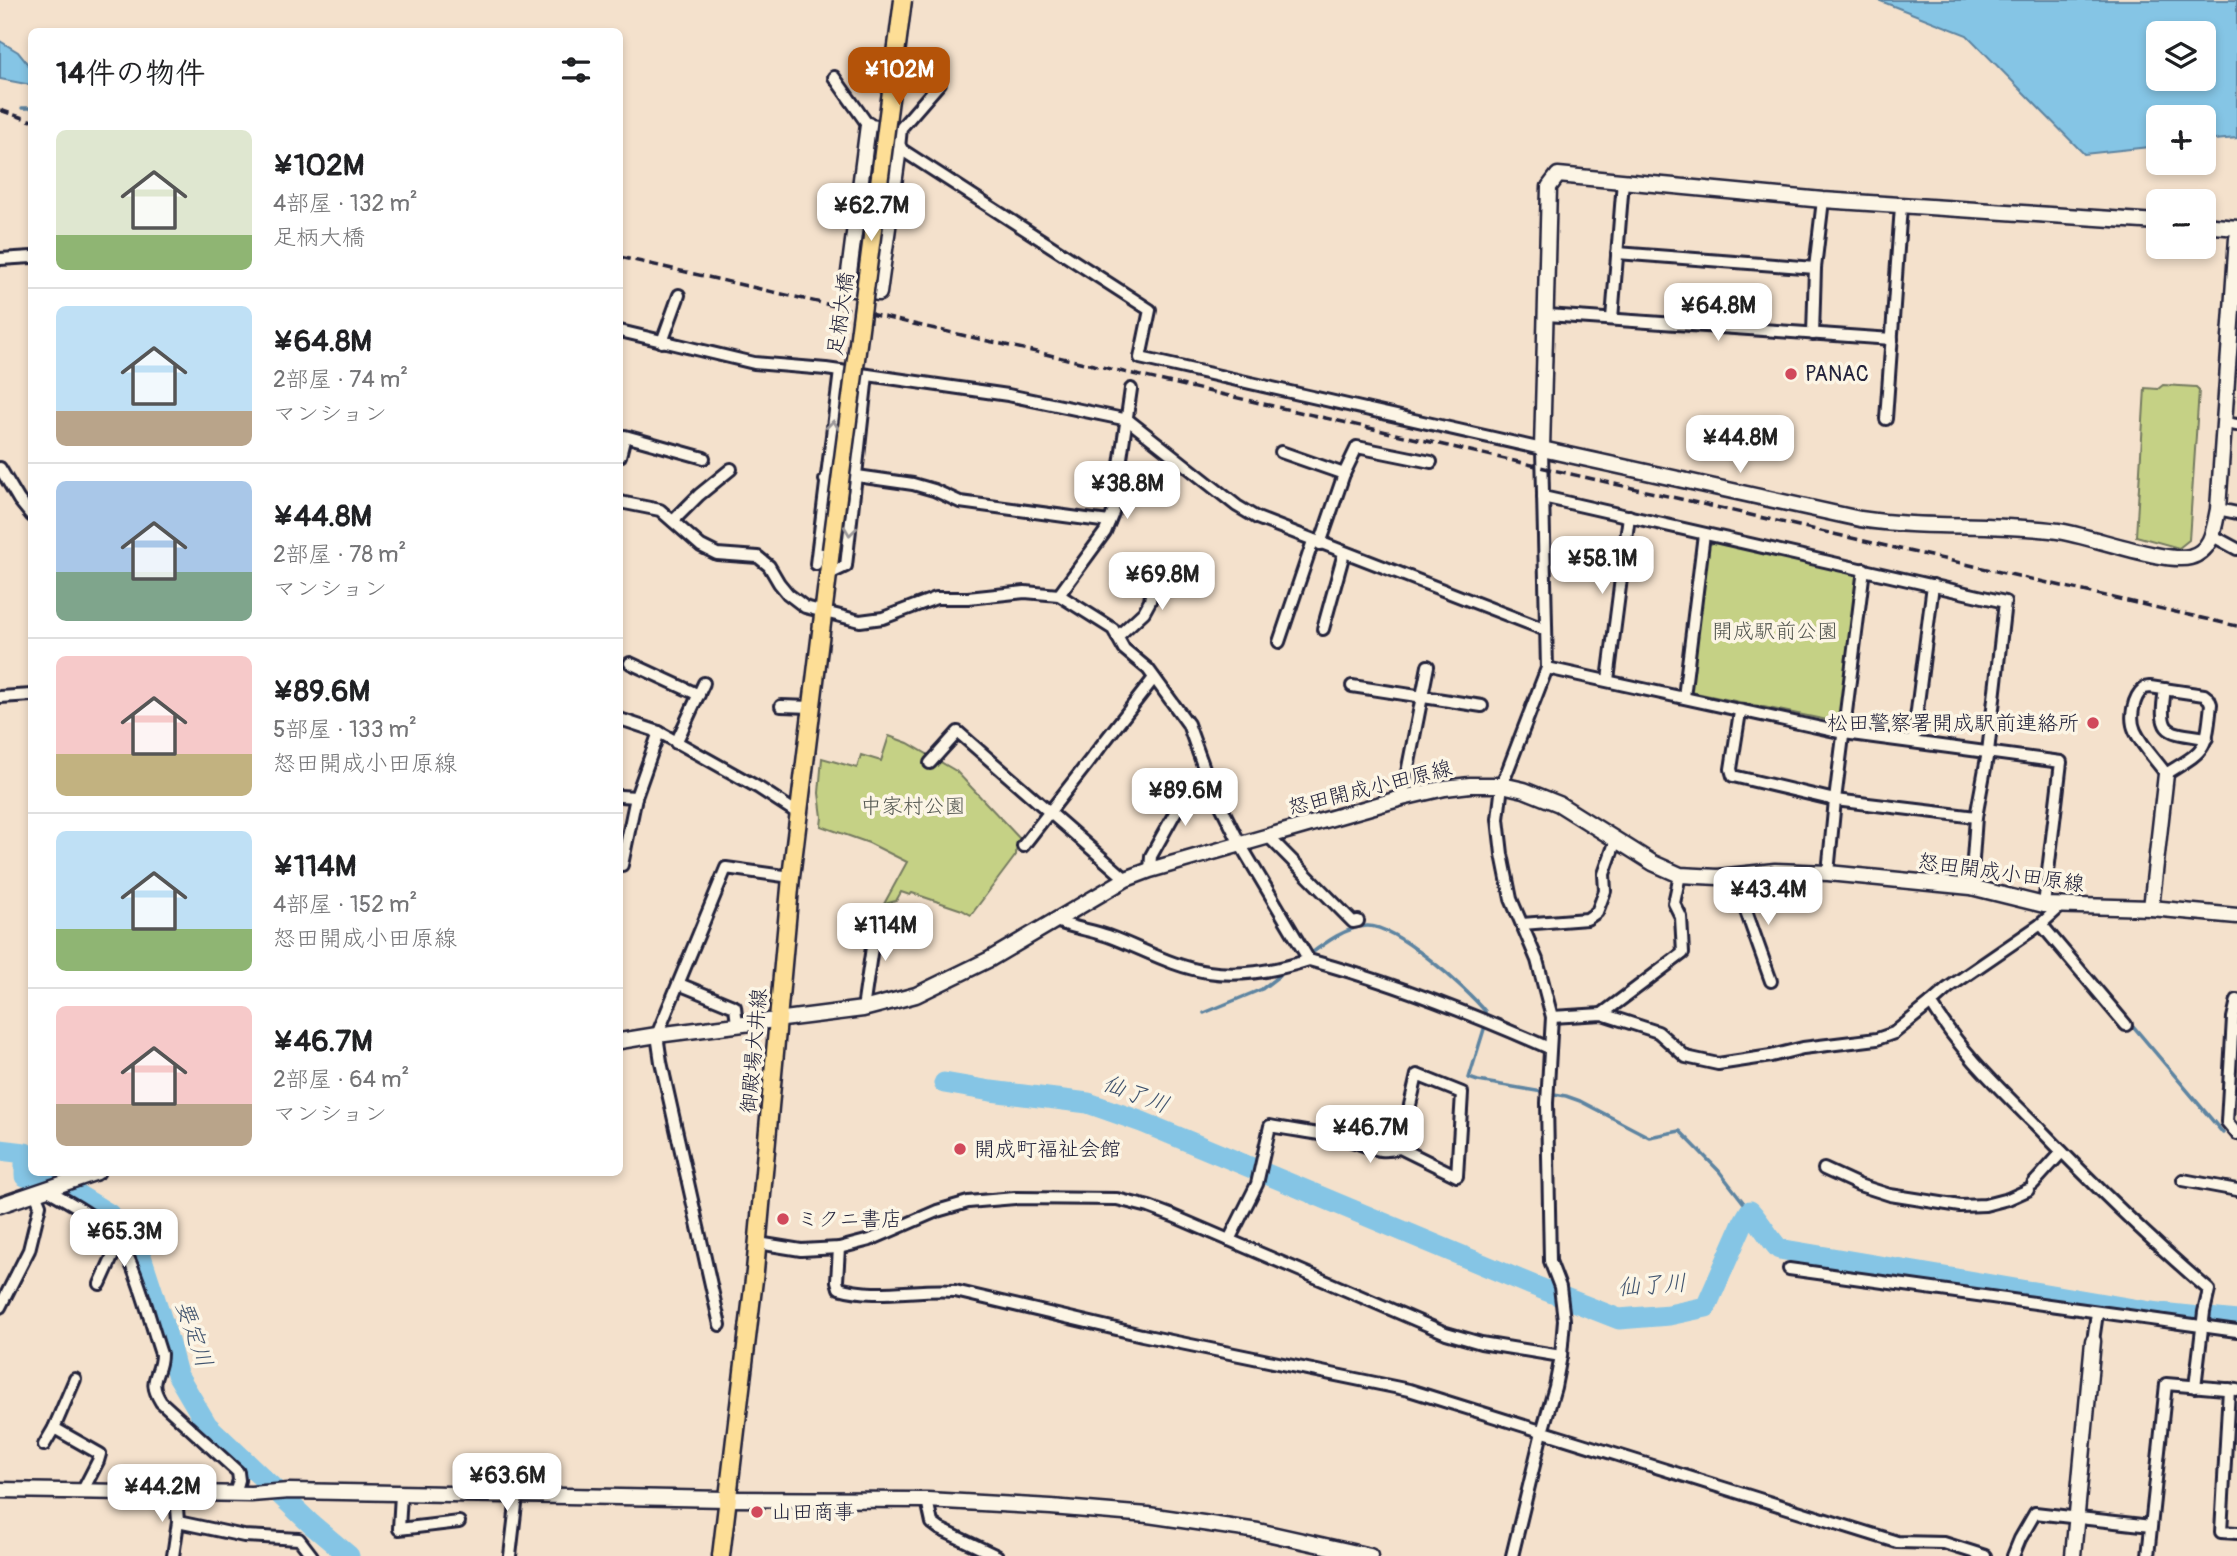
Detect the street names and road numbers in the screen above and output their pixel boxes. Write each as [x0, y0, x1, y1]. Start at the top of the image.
street label: 足柄大橋 [822, 271, 860, 357]
street label: 怒田開成小田原線 [1285, 755, 1455, 821]
street label: 怒田開成小田原線 [1916, 848, 2086, 898]
street label: 御殿場大井線 [735, 987, 773, 1115]

